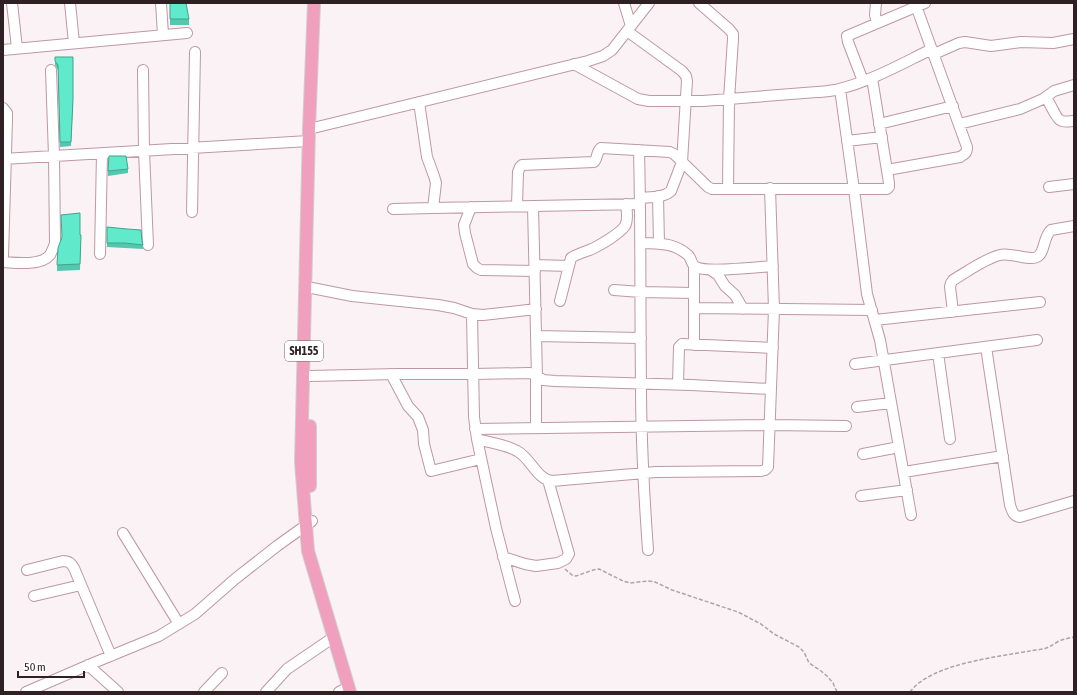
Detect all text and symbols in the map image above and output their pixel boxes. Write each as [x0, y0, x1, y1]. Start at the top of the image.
road number: SH155 [285, 341, 323, 361]
scale bar [18, 653, 84, 679]
text: 50 m [24, 660, 46, 674]

